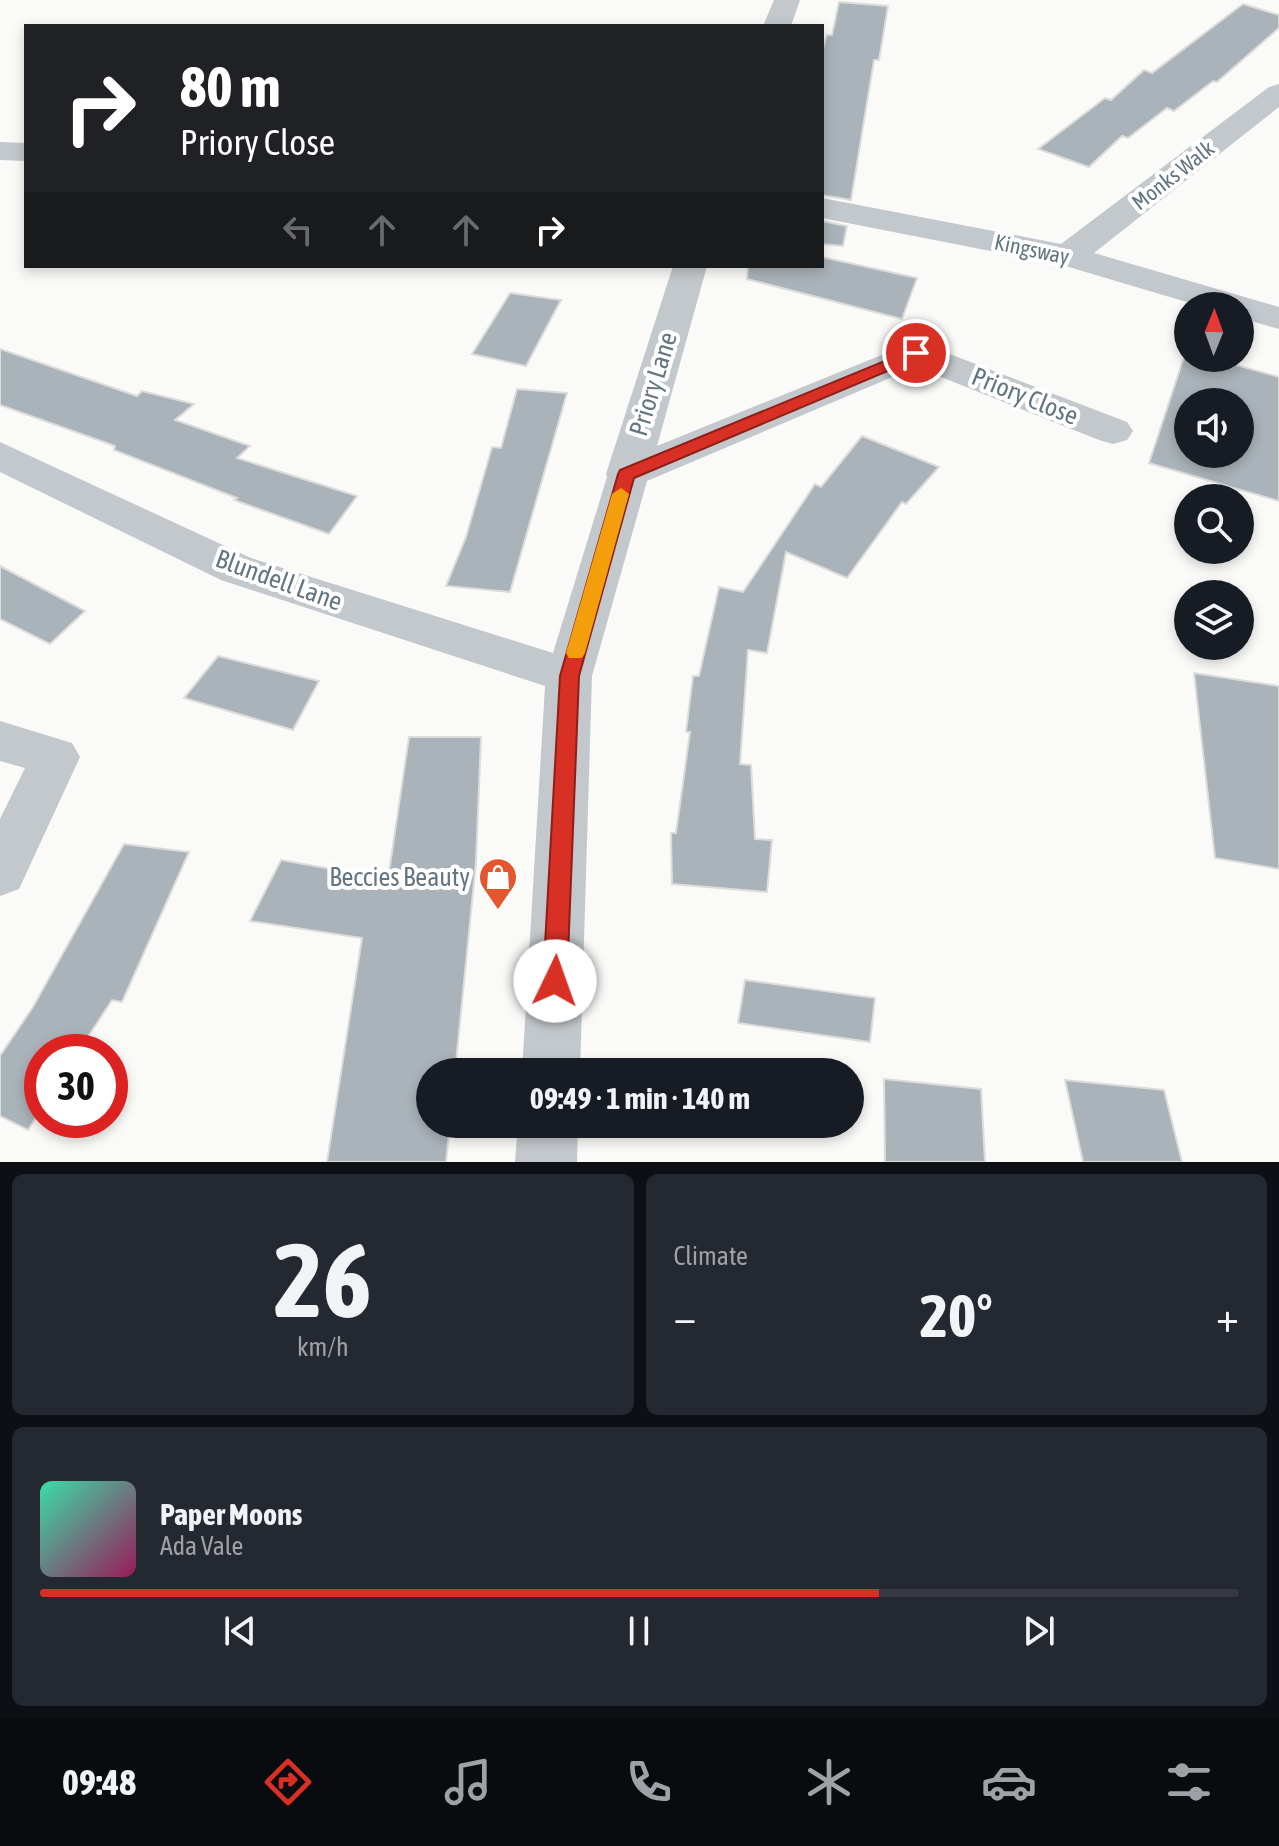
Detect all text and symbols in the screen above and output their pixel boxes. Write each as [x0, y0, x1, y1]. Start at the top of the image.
text: 80 m [180, 55, 281, 119]
icon: right [48, 56, 152, 160]
text: Priory Close [180, 121, 335, 163]
street label: Monks Walk [1127, 135, 1220, 215]
icon: left [276, 208, 320, 252]
icon: ahead [360, 208, 404, 252]
icon: ahead [444, 208, 488, 252]
icon: right [528, 208, 572, 252]
street label: Kingsway [992, 228, 1072, 270]
north arrow [1174, 292, 1254, 372]
map controls [1174, 292, 1254, 660]
pin [882, 319, 950, 387]
street label: Priory Lane [623, 328, 683, 440]
icon: arrive [894, 331, 938, 375]
street label: Priory Close [967, 361, 1083, 431]
button: sound [1174, 388, 1254, 468]
button: search [1174, 484, 1254, 564]
street label: Blundell Lane [212, 543, 346, 617]
button: layers [1174, 580, 1254, 660]
shop icon: Beccies Beauty [477, 856, 519, 911]
place label: Beccies Beauty [329, 862, 470, 892]
position arrow [513, 939, 597, 1023]
speed limit sign: 30 [24, 1034, 128, 1138]
text: 09:49 · 1 min · 140 m [530, 1081, 750, 1115]
text: 26 [274, 1220, 372, 1339]
text: Climate [674, 1241, 748, 1271]
text: 20° [920, 1281, 993, 1350]
text: − [674, 1291, 696, 1341]
text: + [1216, 1291, 1239, 1341]
text: km/h [297, 1332, 349, 1362]
text: Paper Moons [160, 1497, 302, 1531]
text: Ada Vale [160, 1531, 243, 1561]
icon: previous [218, 1609, 262, 1653]
icon: pause [617, 1609, 661, 1653]
icon: next [1017, 1609, 1061, 1653]
icon: directions [260, 1754, 316, 1810]
icon: music [440, 1754, 496, 1810]
icon: phone [621, 1754, 677, 1810]
icon: climate [801, 1754, 857, 1810]
icon: car [981, 1754, 1037, 1810]
icon: filters [1161, 1754, 1217, 1810]
text: 09:48 [62, 1761, 136, 1803]

